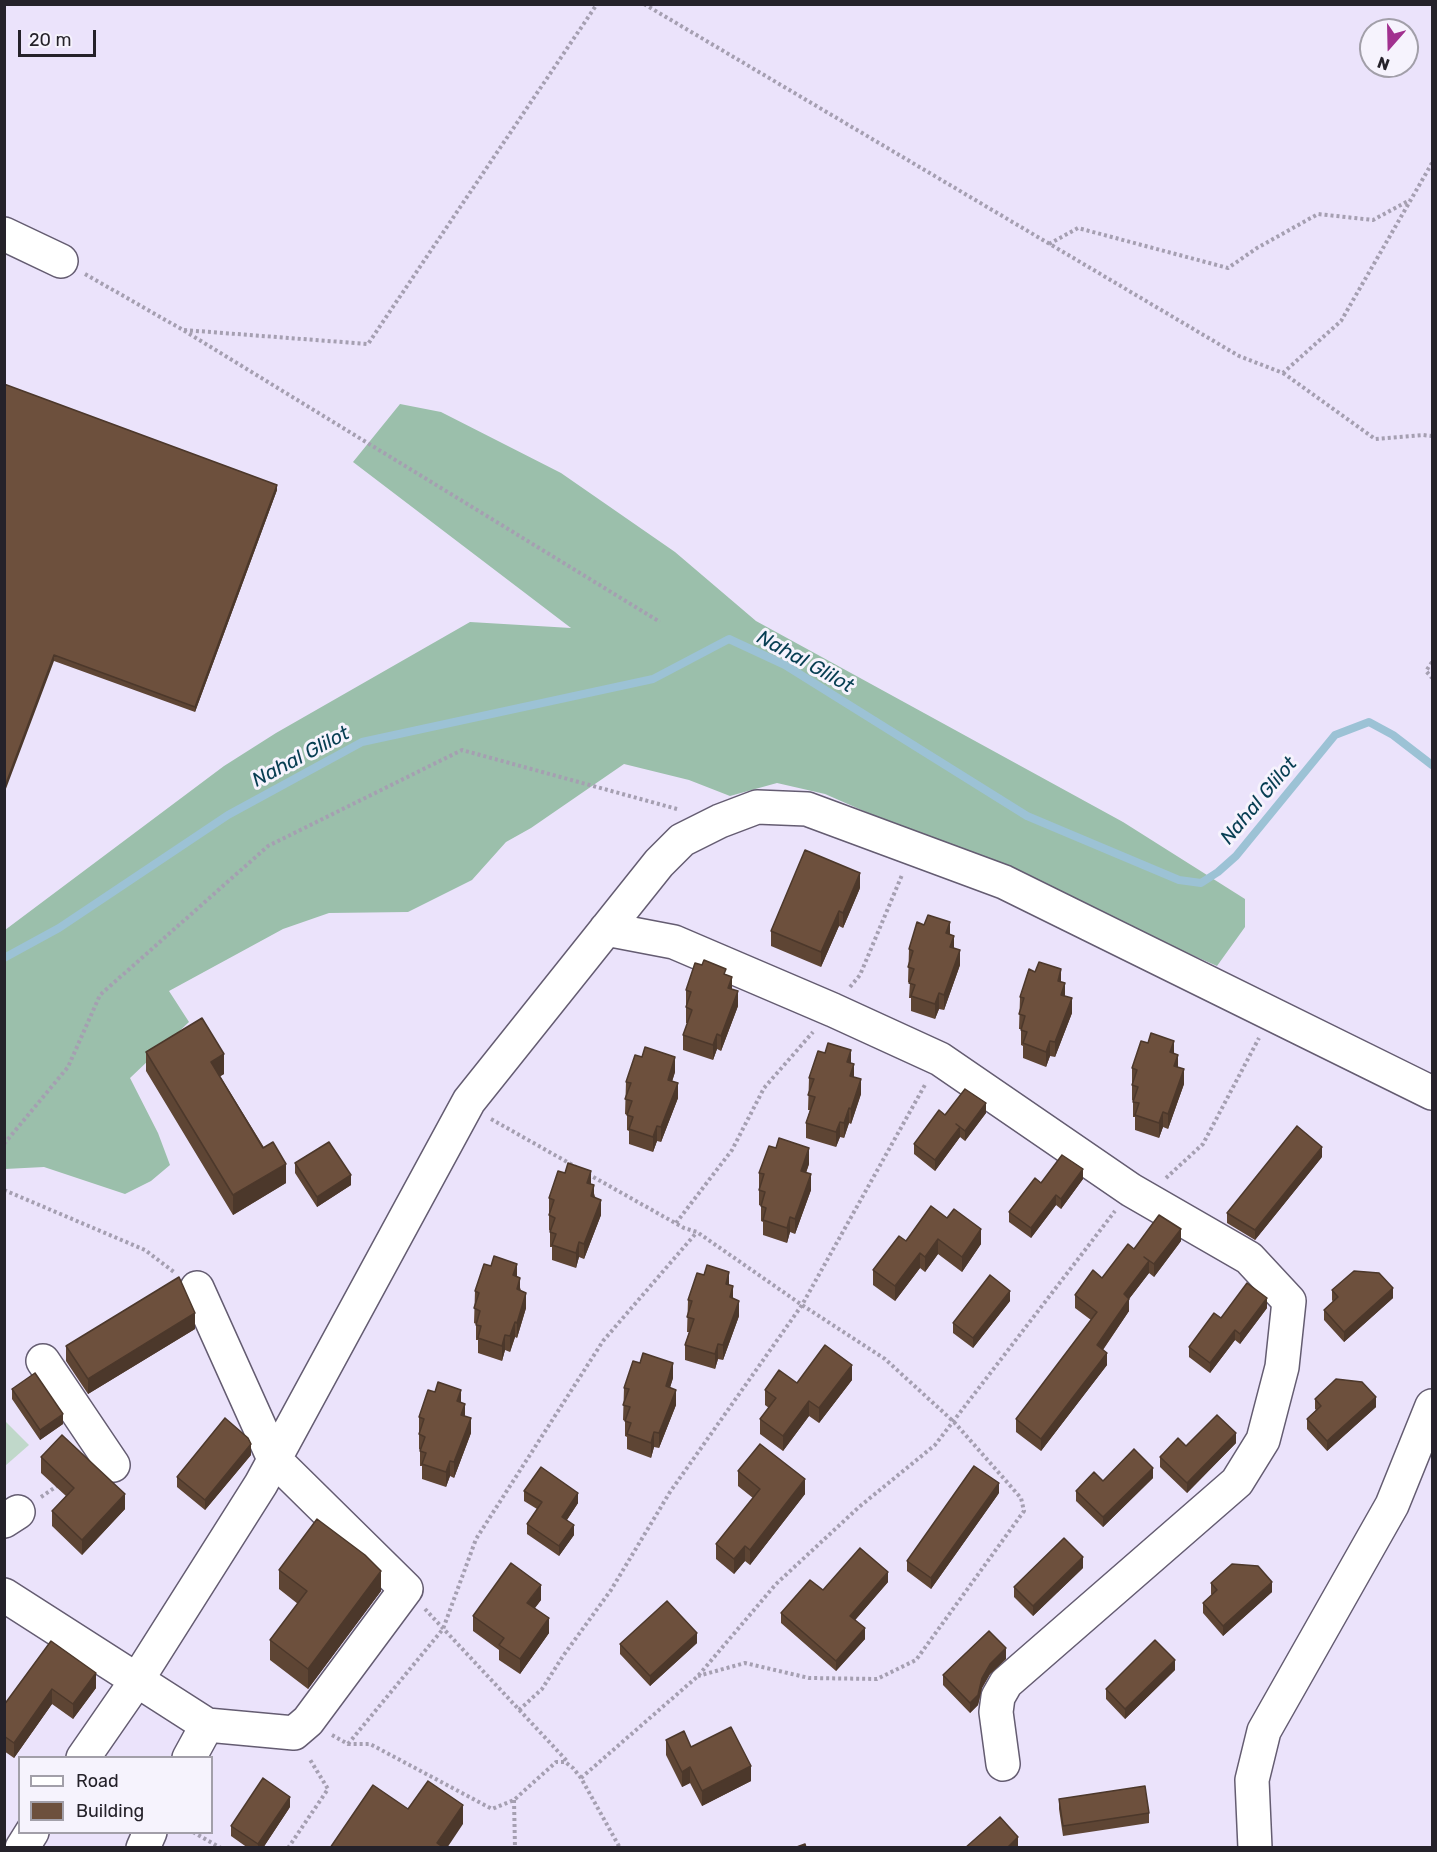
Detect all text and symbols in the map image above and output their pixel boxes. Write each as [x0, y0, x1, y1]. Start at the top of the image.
scale bar [21, 18, 99, 56]
north arrow [1359, 18, 1419, 78]
text: 20 m [29, 29, 71, 51]
text: N [1375, 53, 1392, 74]
water label: Nahal Glilot [753, 626, 857, 698]
water label: Nahal Glilot [248, 721, 354, 793]
water label: Nahal Glilot [1216, 752, 1302, 850]
legend [18, 1756, 213, 1834]
text: Road [76, 1770, 119, 1792]
text: Building [76, 1800, 144, 1822]

